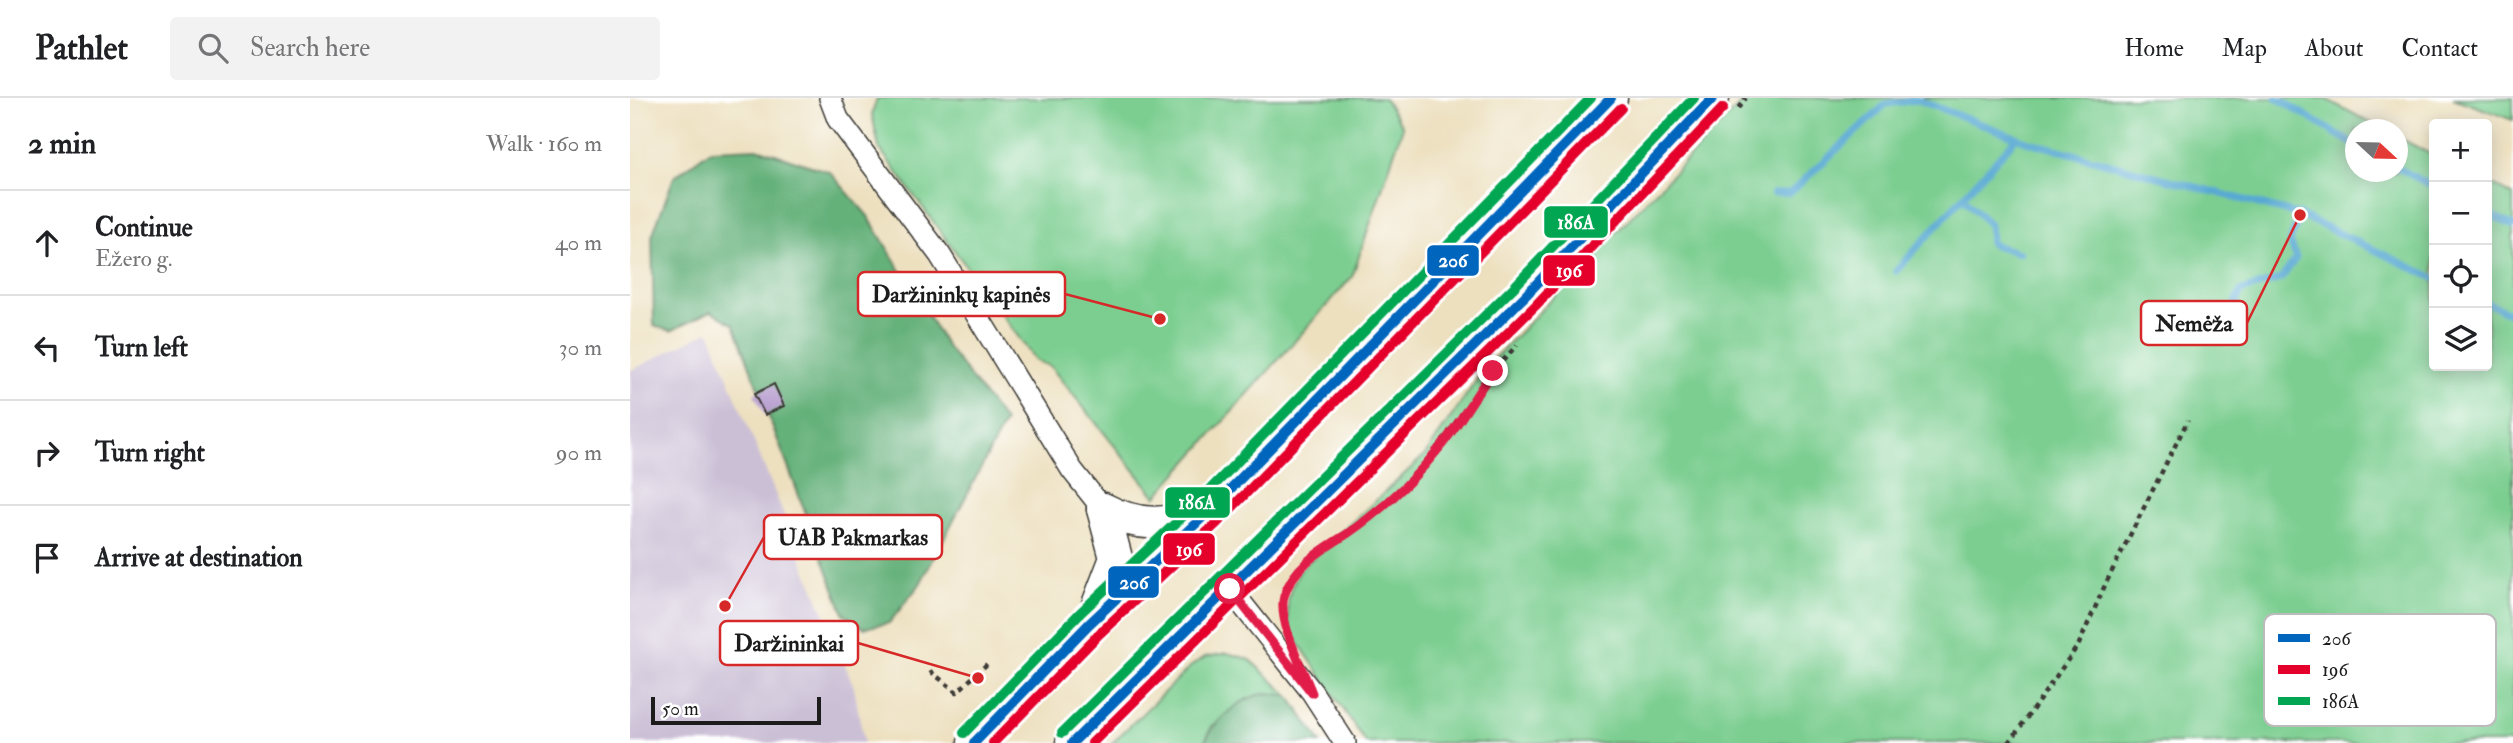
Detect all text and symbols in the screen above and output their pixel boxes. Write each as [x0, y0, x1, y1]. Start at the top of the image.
search box [170, 17, 660, 80]
text: Pathlet [35, 28, 128, 69]
icon: search [194, 29, 232, 67]
text: Search here [250, 32, 370, 64]
text: Home [2124, 33, 2184, 64]
text: Map [2222, 33, 2267, 64]
text: About [2305, 33, 2364, 64]
text: Contact [2402, 33, 2478, 64]
north arrow [2345, 119, 2408, 182]
map controls [2429, 119, 2492, 371]
button: + [2429, 119, 2492, 182]
text: 2 min [28, 125, 96, 162]
text: Walk · 160 m [486, 129, 602, 158]
button: − [2429, 182, 2492, 245]
line badge: 186A [1543, 205, 1609, 239]
text: 186A [1557, 211, 1596, 235]
text: Continue [95, 212, 193, 244]
icon: ahead [28, 224, 66, 262]
text: 40 m [555, 228, 602, 257]
text: Ežero g. [95, 244, 172, 273]
line badge: 206 [1426, 244, 1480, 277]
button: locate [2429, 245, 2492, 308]
text: 206 [1439, 249, 1469, 273]
line badge: 196 [1542, 254, 1596, 287]
text: 196 [1556, 259, 1583, 283]
callout: Daržininkų kapinės [858, 272, 1065, 316]
text: Daržininkų kapinės [872, 280, 1050, 310]
callout: Nemėža [2141, 301, 2247, 345]
button: layers [2429, 308, 2492, 371]
text: Nemėža [2154, 309, 2234, 338]
icon: left [28, 329, 66, 367]
text: Turn left [95, 332, 188, 364]
text: 30 m [559, 333, 602, 362]
route end [1477, 355, 1508, 386]
icon: right [28, 434, 66, 472]
text: Turn right [95, 437, 205, 469]
text: 90 m [556, 438, 602, 467]
line badge: 186A [1164, 486, 1231, 519]
text: 186A [1178, 491, 1217, 515]
callout: UAB Pakmarkas [764, 515, 942, 559]
text: UAB Pakmarkas [778, 523, 928, 552]
line badge: 196 [1162, 532, 1216, 566]
text: 196 [1176, 538, 1203, 562]
icon: arrive [28, 539, 66, 577]
text: Arrive at destination [95, 542, 303, 574]
line badge: 206 [1107, 565, 1160, 599]
text: 206 [1120, 571, 1150, 595]
route start [1214, 573, 1245, 604]
legend [2264, 614, 2496, 726]
callout: Daržininkai [720, 621, 858, 665]
text: 206 [2322, 627, 2352, 651]
text: Daržininkai [734, 629, 844, 658]
text: 196 [2322, 658, 2349, 682]
text: 186A [2322, 690, 2359, 714]
scale bar [651, 694, 821, 726]
text: 50 m [662, 697, 699, 721]

